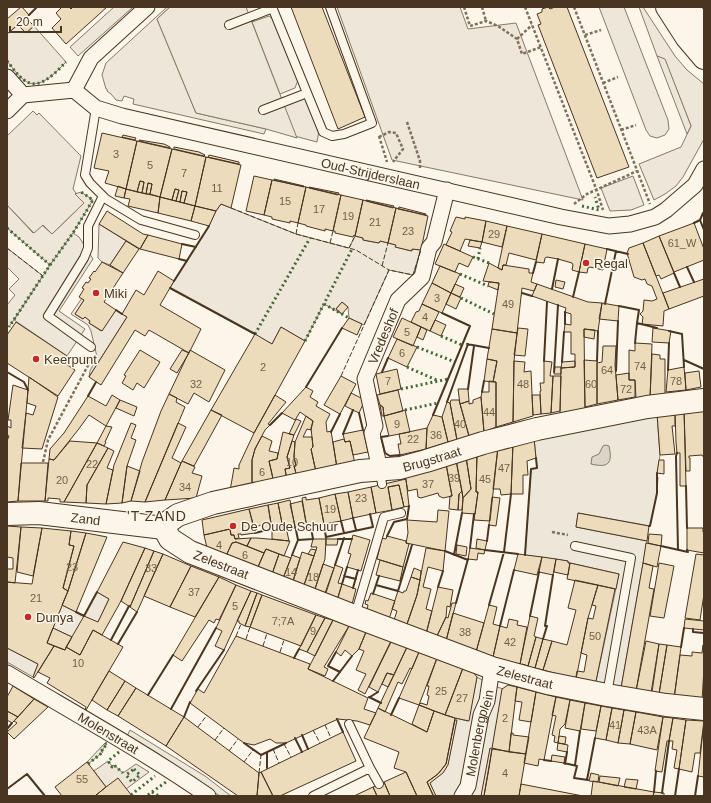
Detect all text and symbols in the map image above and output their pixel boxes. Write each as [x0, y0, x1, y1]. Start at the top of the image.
scale bar [10, 8, 61, 34]
text: 20 m [16, 15, 43, 29]
house number: 3 [113, 148, 119, 160]
street label: Oud-Strijderslaan [319, 155, 422, 192]
house number: 5 [147, 159, 153, 171]
house number: 7 [181, 167, 187, 179]
house number: 11 [211, 182, 223, 194]
house number: 15 [279, 195, 291, 207]
house number: 17 [313, 203, 325, 215]
house number: 19 [342, 210, 354, 222]
house number: 21 [369, 216, 381, 228]
house number: 23 [402, 225, 414, 237]
house number: 29 [488, 228, 500, 240]
house number: 61_W [668, 237, 697, 249]
place label: Regal [594, 256, 628, 271]
marker: Regal [581, 258, 591, 268]
place label: Miki [104, 286, 127, 301]
marker: Miki [91, 288, 101, 298]
house number: 3 [434, 292, 440, 304]
house number: 49 [502, 298, 514, 310]
street label: Vredeshof [365, 306, 402, 366]
house number: 4 [422, 311, 428, 323]
house number: 5 [404, 326, 410, 338]
house number: 6 [399, 347, 405, 359]
place label: Keerpunt [44, 352, 97, 367]
marker: Keerpunt [31, 354, 41, 364]
house number: 74 [634, 360, 646, 372]
house number: 2 [260, 361, 266, 373]
house number: 64 [601, 364, 613, 376]
house number: 7 [385, 375, 391, 387]
house number: 78 [670, 375, 682, 387]
house number: 32 [190, 378, 202, 390]
house number: 48 [517, 378, 529, 390]
house number: 60 [585, 378, 597, 390]
house number: 72 [620, 383, 632, 395]
house number: 44 [483, 406, 495, 418]
house number: 9 [394, 418, 400, 430]
house number: 40 [454, 418, 466, 430]
house number: 36 [430, 429, 442, 441]
house number: 22 [407, 433, 419, 445]
street label: Brugstraat [401, 443, 463, 475]
house number: 10 [286, 456, 298, 468]
house number: 22 [86, 458, 98, 470]
house number: 47 [498, 462, 510, 474]
house number: 6 [259, 466, 265, 478]
house number: 39 [448, 472, 460, 484]
house number: 45 [479, 473, 491, 485]
house number: 20 [56, 474, 68, 486]
house number: 37 [422, 478, 434, 490]
house number: 34 [179, 481, 191, 493]
house number: 23 [355, 492, 367, 504]
house number: 19 [324, 503, 336, 515]
district label: 'T ZAND [127, 508, 187, 524]
street label: Zand [70, 510, 101, 528]
place label: De Oude Schuur [241, 519, 339, 534]
marker: De Oude Schuur [228, 521, 238, 531]
house number: 4 [216, 539, 222, 551]
street label: Zelestraat [191, 547, 251, 582]
house number: 6 [242, 549, 248, 561]
house number: 23 [66, 561, 78, 573]
house number: 33 [145, 562, 157, 574]
house number: 14 [285, 566, 297, 578]
house number: 18 [307, 571, 319, 583]
house number: 37 [188, 586, 200, 598]
house number: 21 [30, 592, 42, 604]
house number: 5 [232, 600, 238, 612]
place label: Dunya [36, 610, 74, 625]
marker: Dunya [23, 612, 33, 622]
house number: 7;7A [272, 615, 295, 627]
house number: 9 [310, 625, 316, 637]
house number: 38 [459, 626, 471, 638]
house number: 50 [589, 630, 601, 642]
house number: 42 [504, 636, 516, 648]
house number: 10 [72, 657, 84, 669]
street label: Zelestraat [495, 663, 555, 692]
house number: 25 [435, 685, 447, 697]
street label: Molenbergplein [463, 689, 497, 778]
house number: 27 [456, 692, 468, 704]
street label: Molenstraat [75, 710, 142, 757]
house number: 2 [502, 712, 508, 724]
house number: 41 [609, 719, 621, 731]
house number: 43A [637, 724, 657, 736]
house number: 4 [502, 767, 508, 779]
house number: 55 [76, 773, 88, 785]

